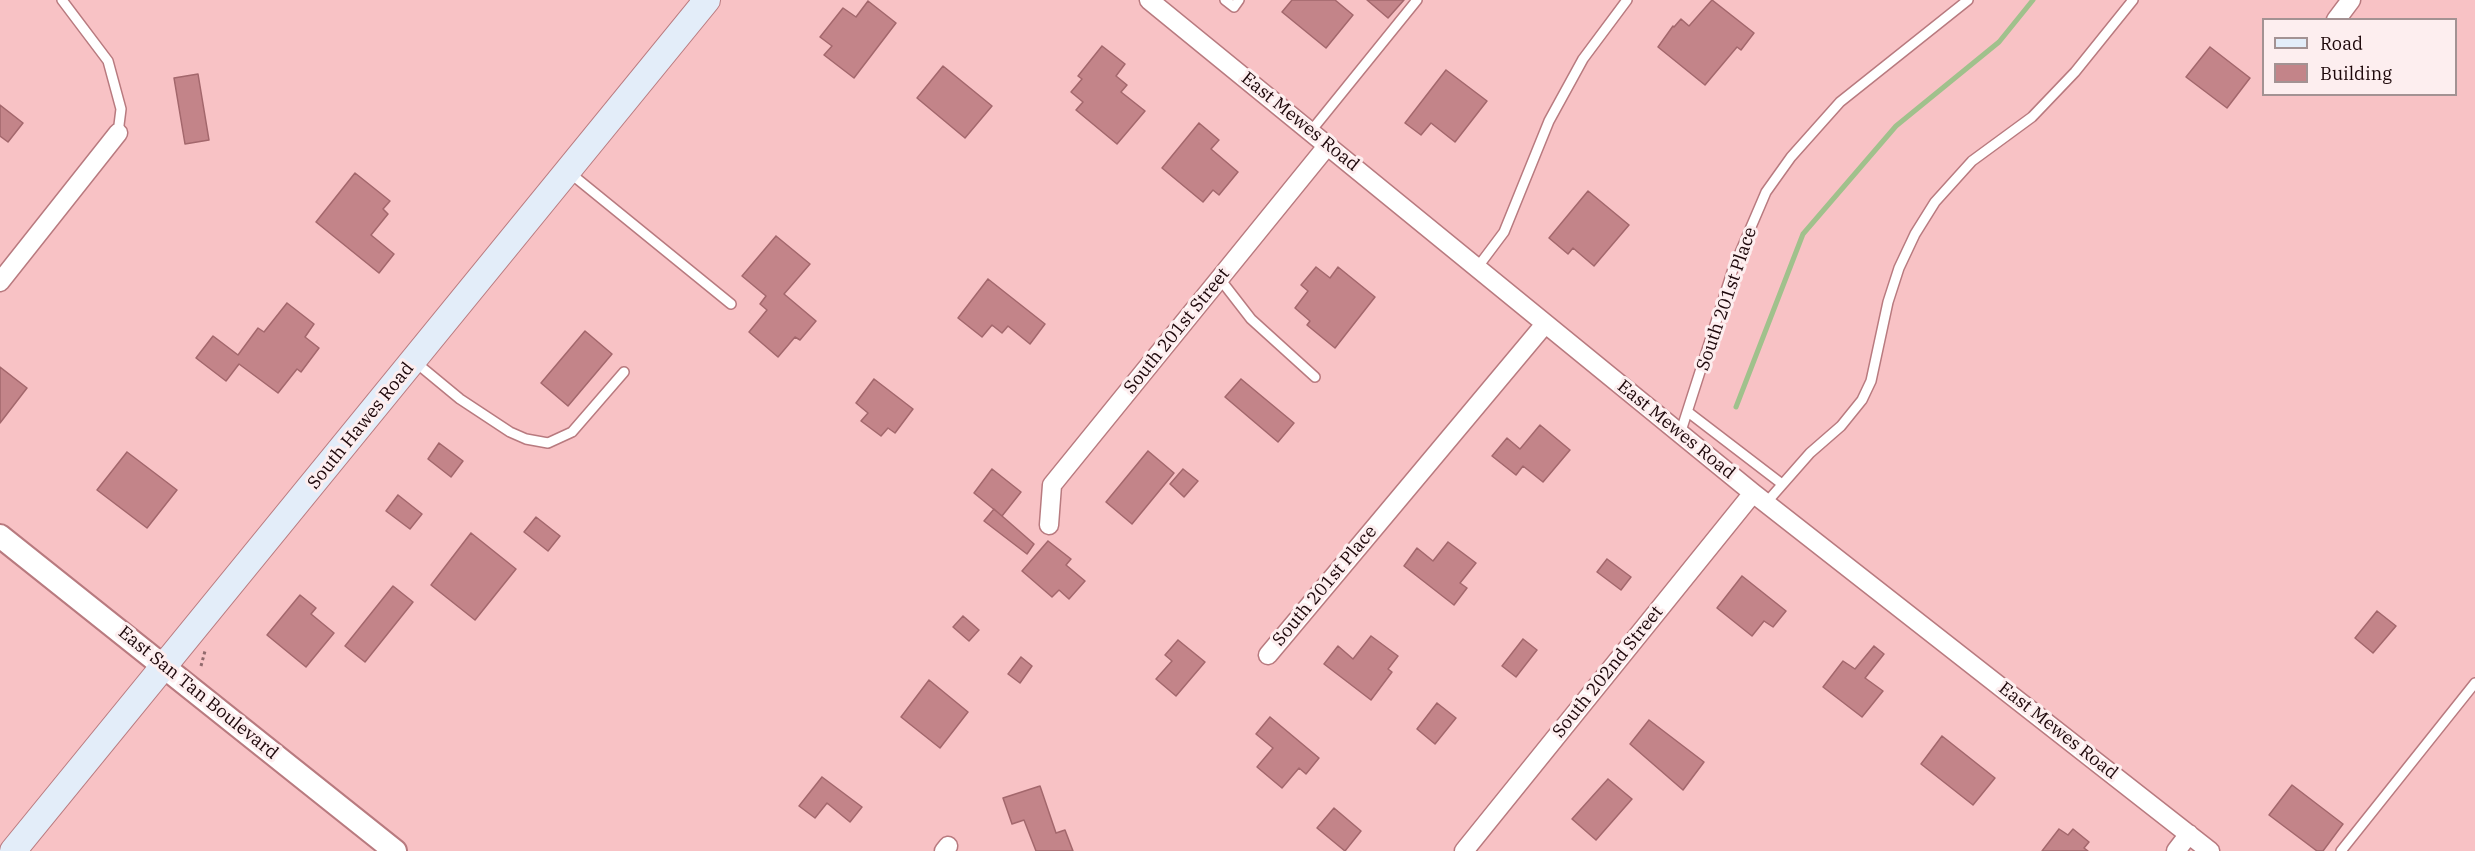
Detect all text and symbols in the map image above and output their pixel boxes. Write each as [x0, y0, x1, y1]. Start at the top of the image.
legend [2262, 18, 2457, 96]
text: Road [2320, 32, 2363, 55]
text: Building [2320, 62, 2392, 85]
street label: East Mewes Road [1237, 68, 1363, 176]
street label: South 201st Place [1692, 224, 1762, 374]
street label: South 201st Street [1120, 264, 1234, 398]
street label: South Hawes Road [303, 358, 419, 494]
street label: East Mewes Road [1613, 376, 1739, 484]
street label: South 201st Place [1268, 521, 1382, 651]
street label: South 202nd Street [1548, 602, 1668, 742]
street label: East San Tan Boulevard [114, 622, 282, 764]
street label: East Mewes Road [1994, 678, 2122, 784]

